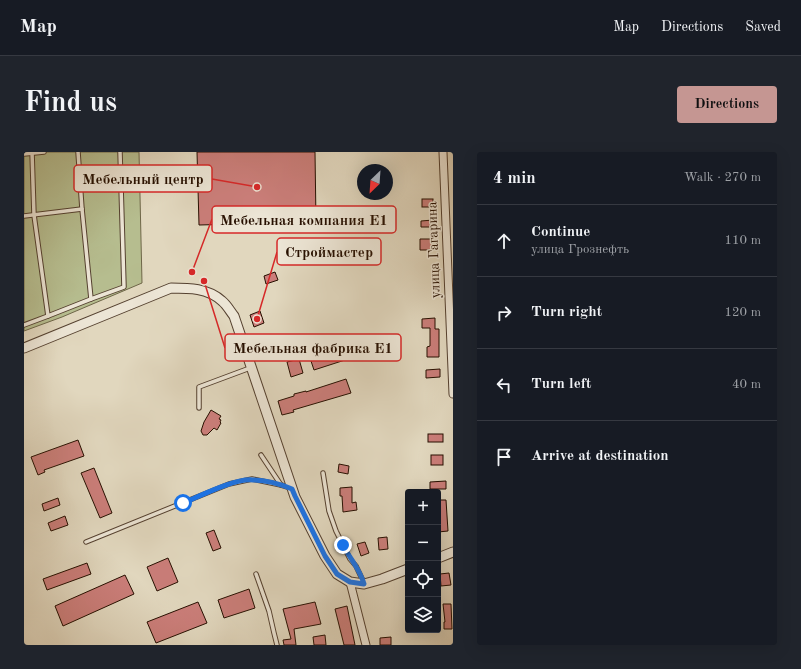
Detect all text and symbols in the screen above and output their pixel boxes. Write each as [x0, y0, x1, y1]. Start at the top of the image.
text: Map [20, 18, 57, 37]
text: Map [613, 20, 639, 34]
text: Directions [661, 20, 723, 34]
text: Saved [745, 20, 781, 34]
button: Directions [677, 86, 777, 123]
text: Find us [24, 90, 117, 118]
north arrow [357, 164, 393, 200]
callout: Мебельный центр [74, 165, 212, 192]
text: 4 min [493, 170, 536, 187]
text: Walk · 270 m [684, 171, 761, 184]
text: Мебельный центр [82, 173, 204, 188]
street label: улица Гагарина [425, 201, 443, 299]
callout: Мебельная компания Е1 [212, 206, 396, 233]
text: Мебельная компания Е1 [220, 214, 388, 229]
text: Continue [531, 225, 590, 240]
icon: ahead [493, 230, 515, 252]
text: 110 m [724, 234, 761, 247]
callout: Строймастер [277, 238, 381, 265]
text: улица Грознефть [531, 243, 629, 256]
text: Строймастер [285, 246, 373, 261]
icon: right [493, 302, 515, 324]
text: Turn right [531, 305, 602, 320]
text: 120 m [724, 306, 761, 319]
callout: Мебельная фабрика Е1 [225, 334, 401, 361]
text: Мебельная фабрика Е1 [233, 342, 393, 357]
icon: left [493, 374, 515, 396]
text: Turn left [531, 377, 591, 392]
text: 40 m [732, 378, 761, 391]
icon: arrive [493, 446, 515, 468]
text: Arrive at destination [531, 449, 669, 464]
map controls [405, 489, 441, 633]
button: + [405, 489, 441, 525]
route start [174, 494, 192, 512]
button: − [405, 525, 441, 561]
route end [334, 536, 352, 554]
button: locate [405, 561, 441, 597]
button: layers [405, 597, 441, 633]

